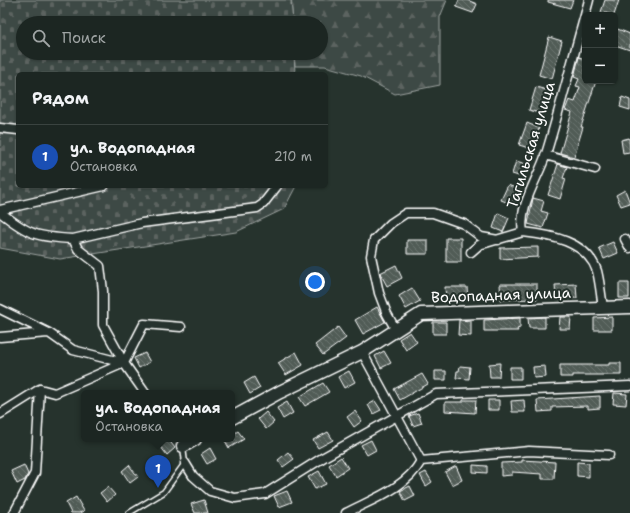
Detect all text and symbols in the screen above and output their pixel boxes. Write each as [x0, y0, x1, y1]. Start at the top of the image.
map controls [582, 12, 618, 84]
button: + [582, 12, 618, 48]
search box [16, 16, 328, 60]
icon: search [30, 27, 52, 49]
text: Поиск [62, 28, 106, 48]
button: − [582, 48, 618, 84]
street label: Тагильская улица [502, 78, 560, 211]
text: Рядом [32, 87, 89, 109]
text: ул. Водопадная [70, 138, 195, 158]
text: 1 [42, 148, 48, 165]
text: 210 m [274, 148, 312, 165]
text: Остановка [70, 158, 137, 175]
your location [305, 272, 325, 292]
street label: Водопадная улица [431, 283, 572, 307]
popup [81, 390, 235, 442]
text: ул. Водопадная [95, 398, 221, 418]
text: Остановка [95, 418, 163, 435]
pin: 1 [145, 455, 171, 488]

